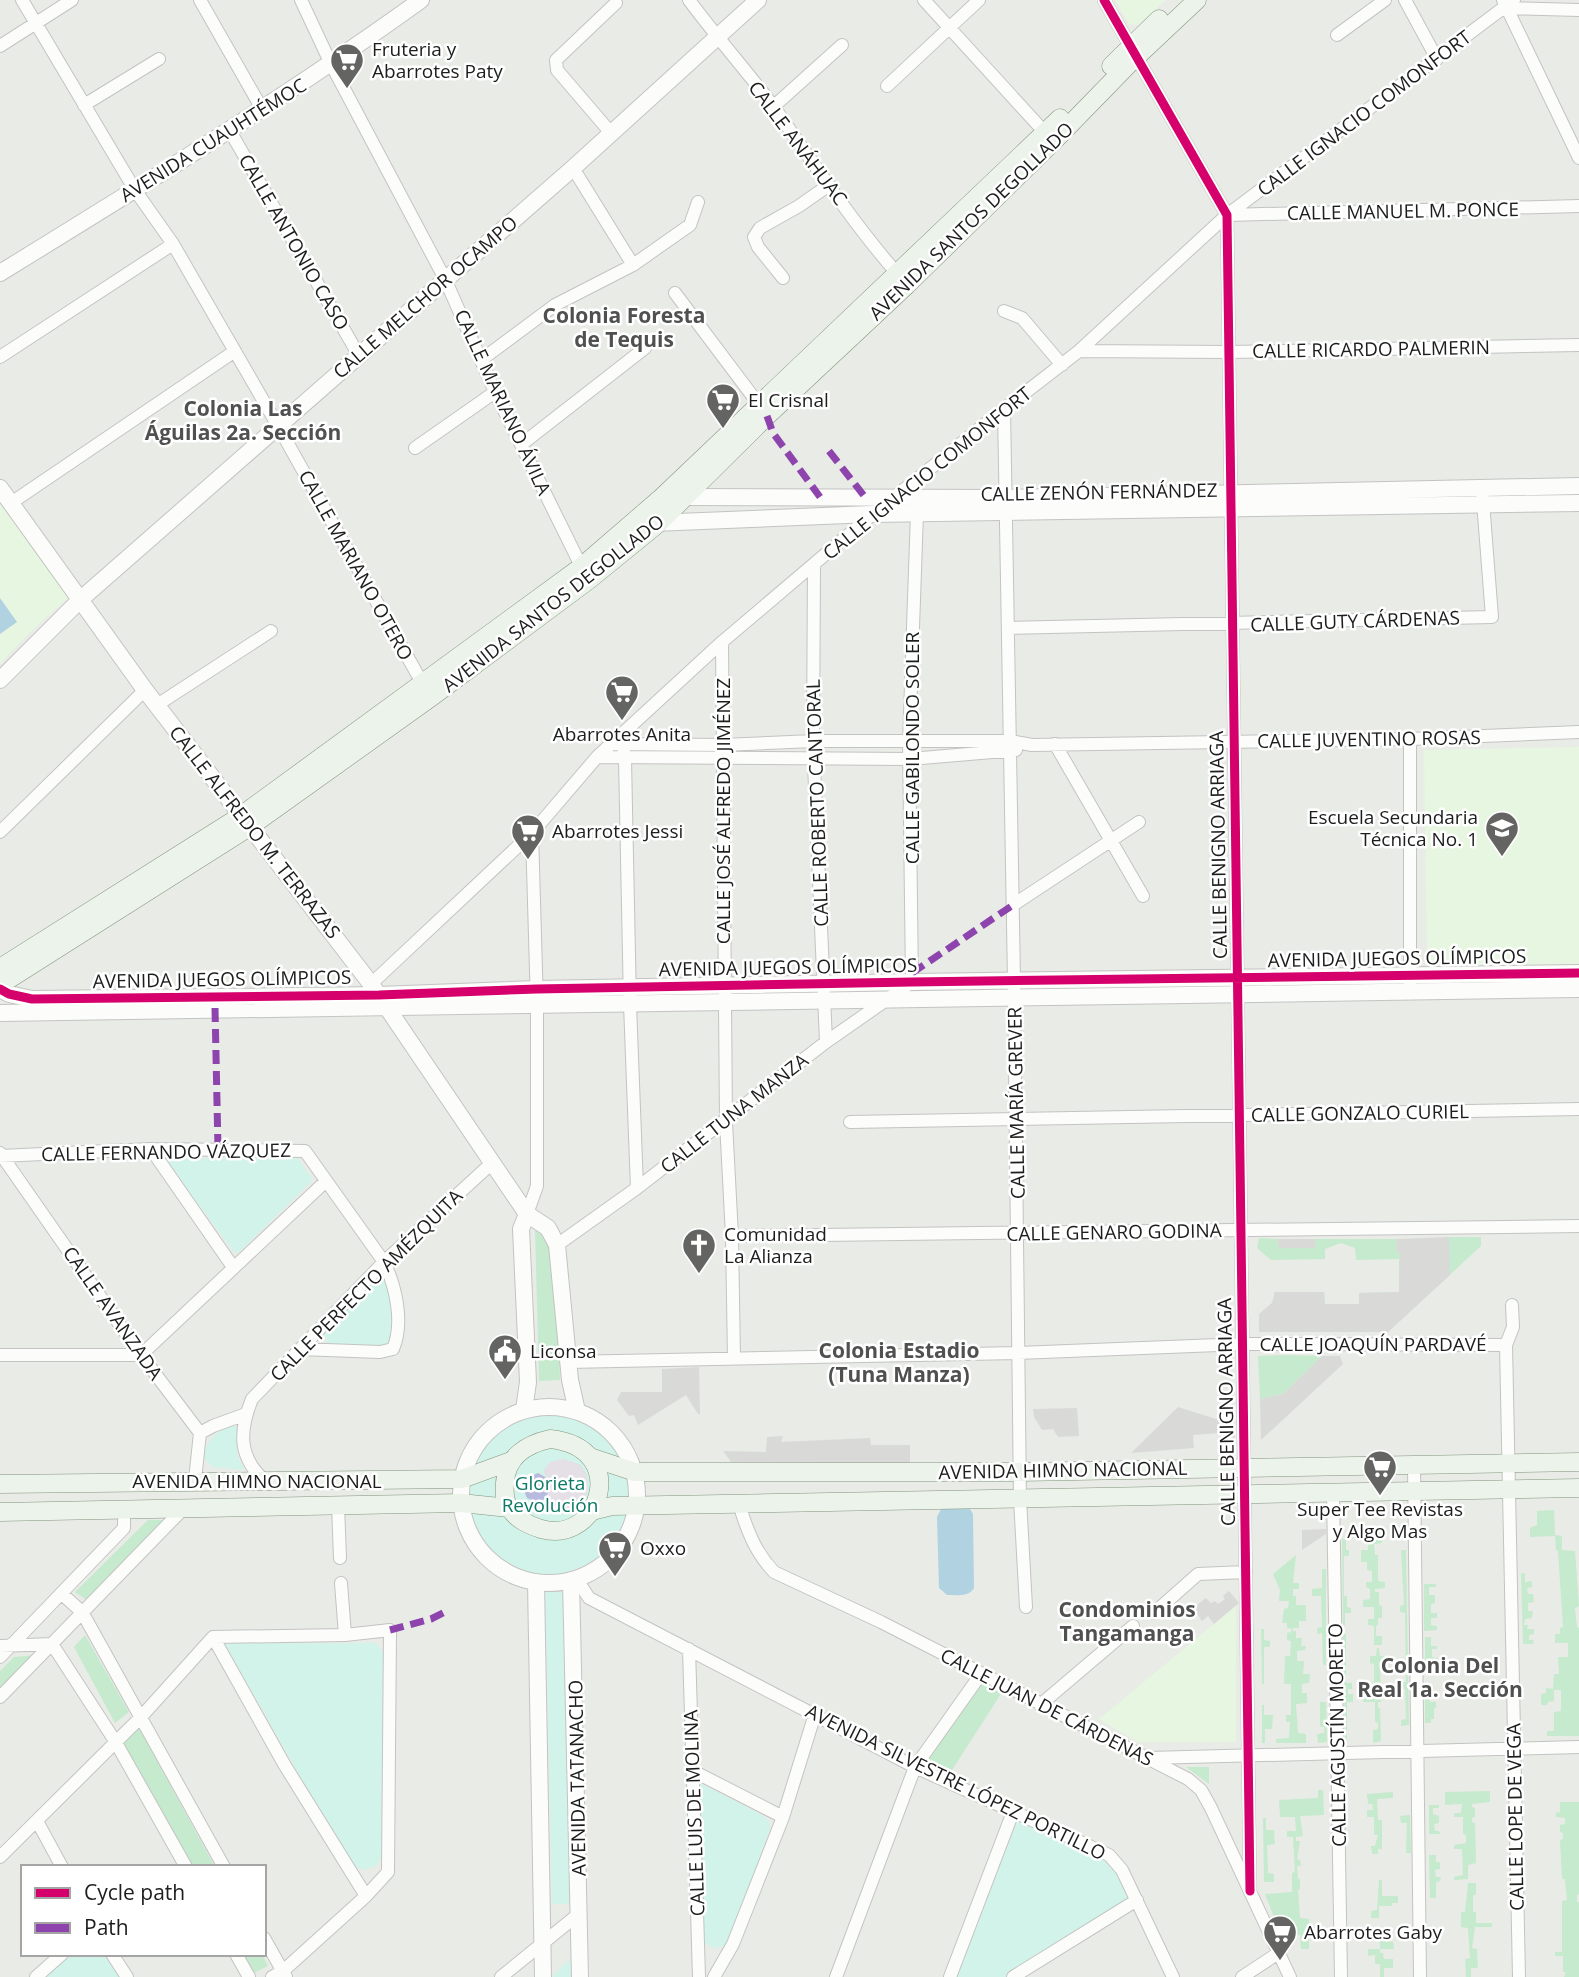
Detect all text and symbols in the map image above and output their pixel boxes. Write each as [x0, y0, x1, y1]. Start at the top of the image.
street label: CALLE IGNACIO COMONFORT [1252, 24, 1477, 202]
place label: Fruteria y Abarrotes Paty [372, 36, 503, 84]
supermarket icon: Fruteria y Abarrotes Paty [328, 41, 366, 90]
street label: AVENIDA CUAUHTÉMOC [115, 72, 311, 208]
street label: CALLE ANÁHUAC [743, 75, 853, 211]
street label: AVENIDA SANTOS DEGOLLADO [863, 116, 1079, 326]
street label: CALLE ANTONIO CASO [233, 149, 355, 335]
street label: CALLE MANUEL M. PONCE [1287, 196, 1519, 226]
street label: CALLE MELCHOR OCAMPO [327, 210, 523, 384]
district label: Colonia Foresta de Tequis [543, 301, 705, 353]
street label: CALLE MARIANO ÁVILA [449, 305, 557, 499]
street label: CALLE RICARDO PALMERIN [1252, 334, 1490, 364]
street label: CALLE IGNACIO COMONFORT [817, 380, 1037, 565]
supermarket icon: El Crisnal [704, 381, 742, 430]
place label: El Crisnal [748, 387, 829, 413]
district label: Colonia Las Águilas 2a. Sección [145, 394, 341, 446]
street label: CALLE MARIANO OTERO [293, 465, 419, 665]
street label: CALLE ZENÓN FERNÁNDEZ [980, 477, 1218, 507]
street label: AVENIDA SANTOS DEGOLLADO [437, 508, 669, 698]
street label: CALLE GUTY CÁRDENAS [1250, 604, 1460, 638]
street label: CALLE GABILONDO SOLER [899, 631, 925, 864]
supermarket icon: Abarrotes Anita [603, 673, 641, 722]
street label: CALLE JOSÉ ALFREDO JIMÉNEZ [710, 678, 736, 944]
street label: CALLE ROBERTO CANTORAL [800, 679, 834, 927]
street label: CALLE ALFREDO M. TERRAZAS [164, 720, 346, 944]
place label: Abarrotes Anita [553, 721, 691, 747]
street label: CALLE JUVENTINO ROSAS [1257, 724, 1481, 754]
street label: CALLE BENIGNO ARRIAGA [1203, 731, 1233, 959]
place label: Escuela Secundaria Técnica No. 1 [1308, 804, 1478, 852]
school or university icon: Escuela Secundaria Técnica No. 1 [1483, 809, 1521, 858]
supermarket icon: Abarrotes Jessi [509, 812, 547, 861]
place label: Abarrotes Jessi [552, 818, 683, 844]
street label: AVENIDA JUEGOS OLÍMPICOS [1267, 943, 1527, 973]
street label: AVENIDA JUEGOS OLÍMPICOS [658, 952, 918, 982]
street label: AVENIDA JUEGOS OLÍMPICOS [92, 964, 352, 994]
street label: CALLE MARÍA GREVER [1001, 1006, 1031, 1199]
street label: CALLE TUNA MANZA [655, 1047, 813, 1179]
street label: CALLE GONZALO CURIEL [1251, 1098, 1469, 1128]
street label: CALLE FERNANDO VÁZQUEZ [41, 1137, 291, 1167]
street label: CALLE PERFECTO AMÉZQUITA [264, 1183, 468, 1387]
street label: CALLE GENARO GODINA [1006, 1217, 1222, 1247]
place label: Comunidad La Alianza [724, 1221, 827, 1269]
church icon: Comunidad La Alianza [680, 1226, 718, 1275]
street label: CALLE AVANZADA [57, 1241, 169, 1385]
street label: CALLE BENIGNO ARRIAGA [1211, 1298, 1241, 1526]
street label: CALLE JOAQUÍN PARDAVÉ [1259, 1331, 1487, 1357]
public building icon: Liconsa [486, 1332, 524, 1381]
district label: Colonia Estadio (Tuna Manza) [819, 1336, 979, 1388]
place label: Liconsa [530, 1338, 597, 1364]
supermarket icon: Super Tee Revistas y Algo Mas [1361, 1448, 1399, 1497]
street label: AVENIDA HIMNO NACIONAL [938, 1455, 1188, 1485]
street label: AVENIDA HIMNO NACIONAL [132, 1468, 382, 1494]
park label: Glorieta Revolución [502, 1470, 598, 1518]
place label: Super Tee Revistas y Algo Mas [1297, 1496, 1463, 1544]
supermarket icon: Oxxo [596, 1529, 634, 1578]
place label: Oxxo [640, 1535, 686, 1561]
district label: Condominios Tangamanga [1058, 1595, 1196, 1647]
street label: CALLE AGUSTÍN MORETO [1322, 1623, 1352, 1847]
street label: CALLE JUAN DE CÁRDENAS [936, 1642, 1158, 1772]
district label: Colonia Del Real 1a. Sección [1357, 1651, 1523, 1703]
street label: AVENIDA TATANACHO [562, 1680, 592, 1876]
street label: AVENIDA SILVESTRE LÓPEZ PORTILLO [802, 1698, 1110, 1866]
street label: CALLE LUIS DE MOLINA [677, 1709, 711, 1917]
street label: CALLE LOPE DE VEGA [1500, 1723, 1530, 1911]
legend [21, 1865, 266, 1956]
text: Cycle path [84, 1878, 185, 1906]
text: Path [84, 1913, 129, 1941]
supermarket icon: Abarrotes Gaby [1261, 1913, 1299, 1962]
place label: Abarrotes Gaby [1304, 1919, 1443, 1945]

